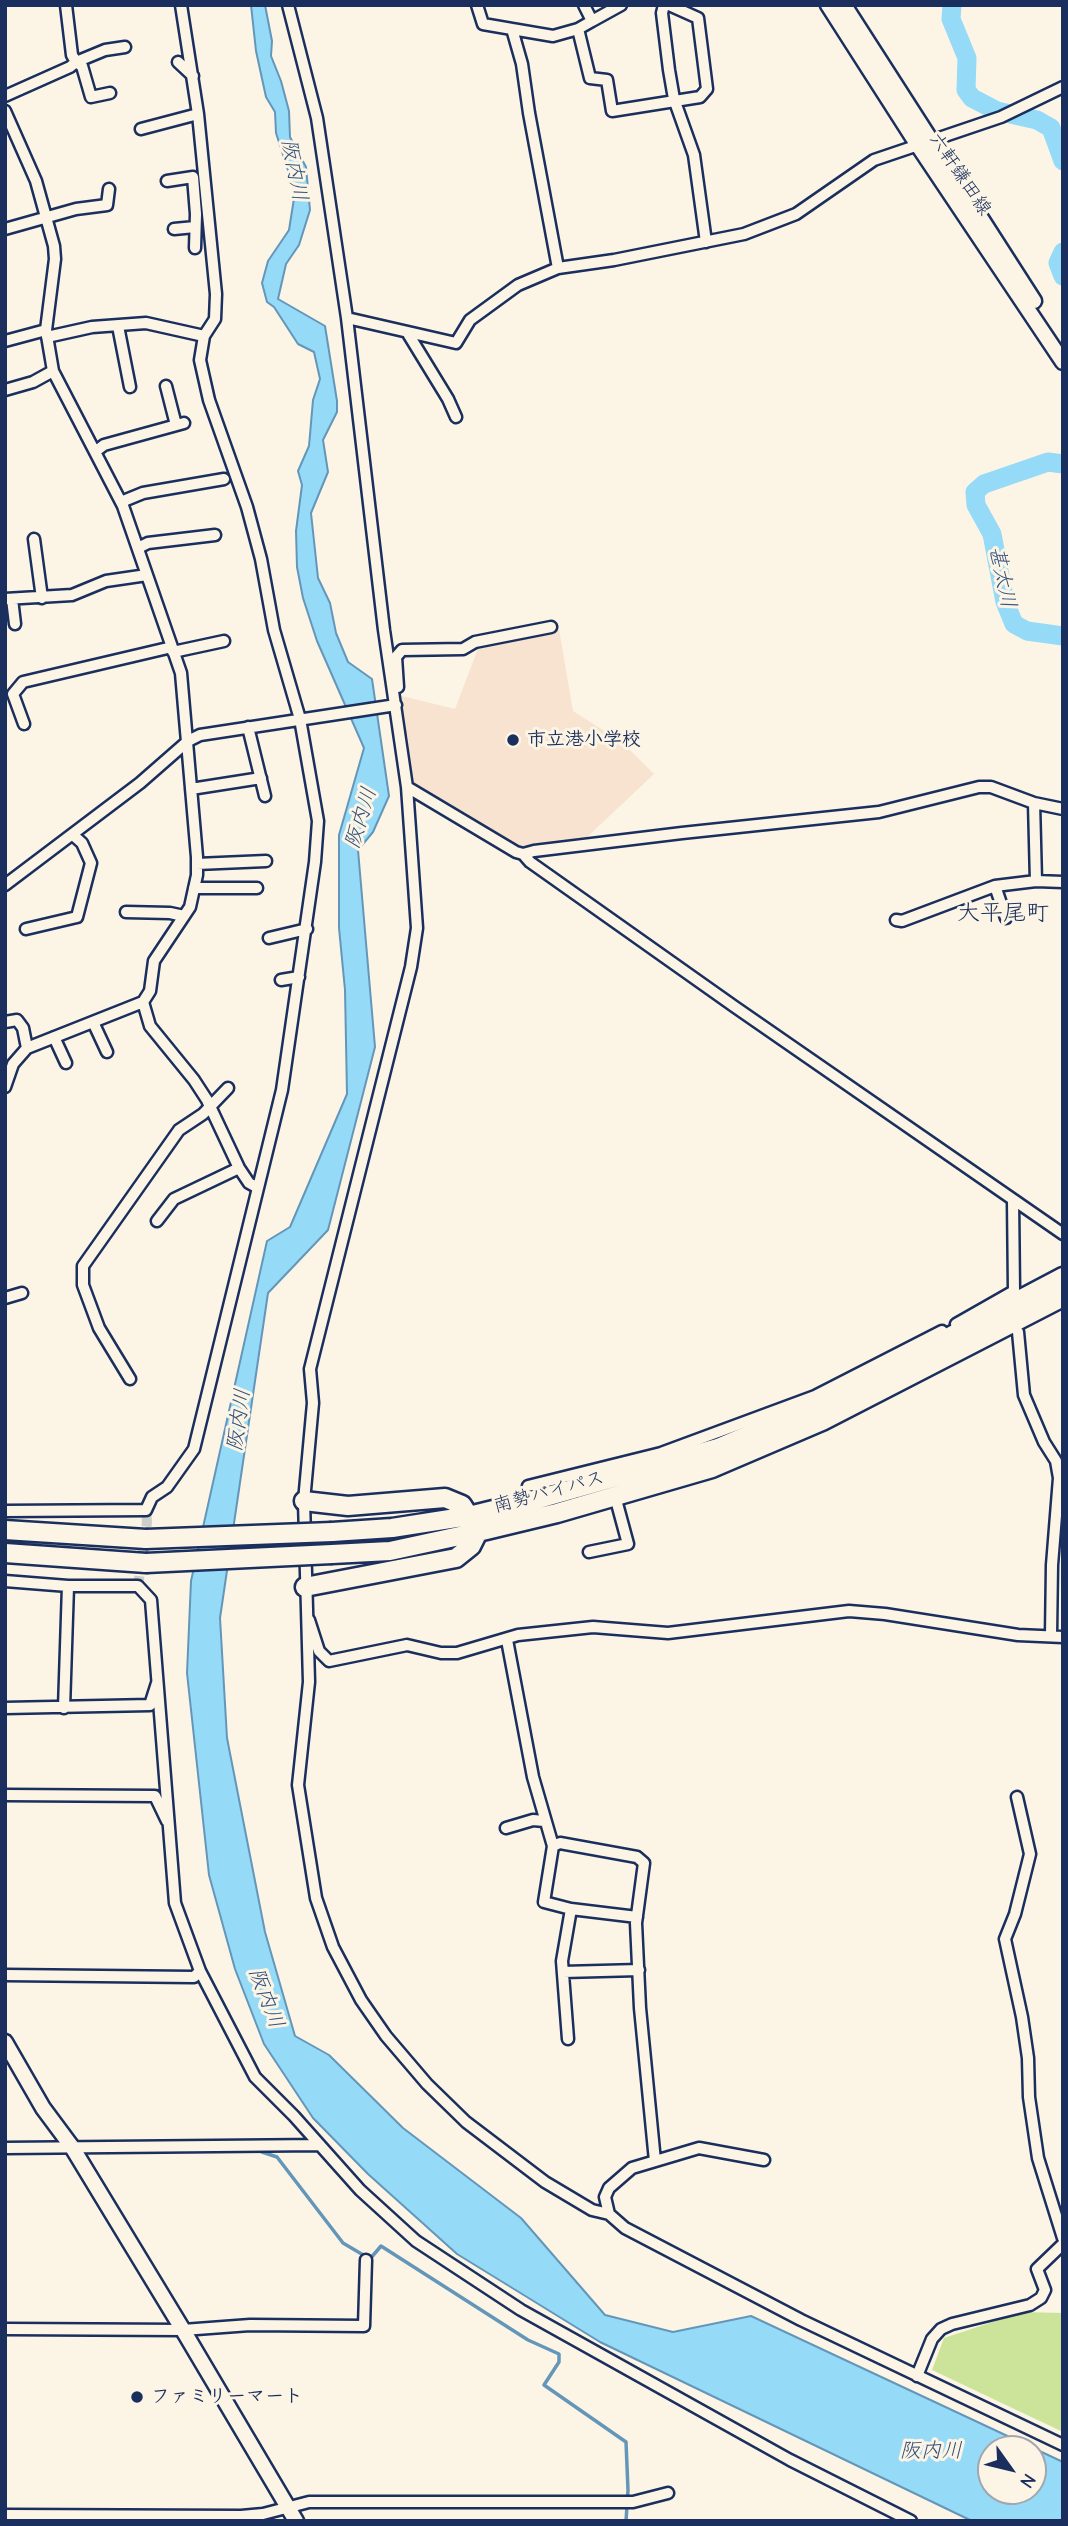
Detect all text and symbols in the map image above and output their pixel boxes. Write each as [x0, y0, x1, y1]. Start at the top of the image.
street label: 六軒鎌田線 [924, 128, 996, 220]
water label: 阪内川 [276, 137, 312, 203]
water label: 甚太川 [983, 544, 1021, 610]
place label: 市立港小学校 [527, 729, 641, 751]
marker: 市立港小学校 [505, 732, 521, 748]
water label: 阪内川 [340, 784, 382, 852]
district label: 大平尾町 [957, 899, 1049, 927]
water label: 阪内川 [222, 1387, 256, 1453]
street label: 南勢バイパス [491, 1466, 607, 1518]
water label: 阪内川 [243, 1964, 289, 2032]
place label: ファミリーマート [151, 2386, 303, 2408]
marker: ファミリーマート [129, 2389, 145, 2405]
north arrow [977, 2435, 1047, 2505]
water label: 阪内川 [900, 2438, 962, 2464]
text: N [1015, 2469, 1040, 2492]

